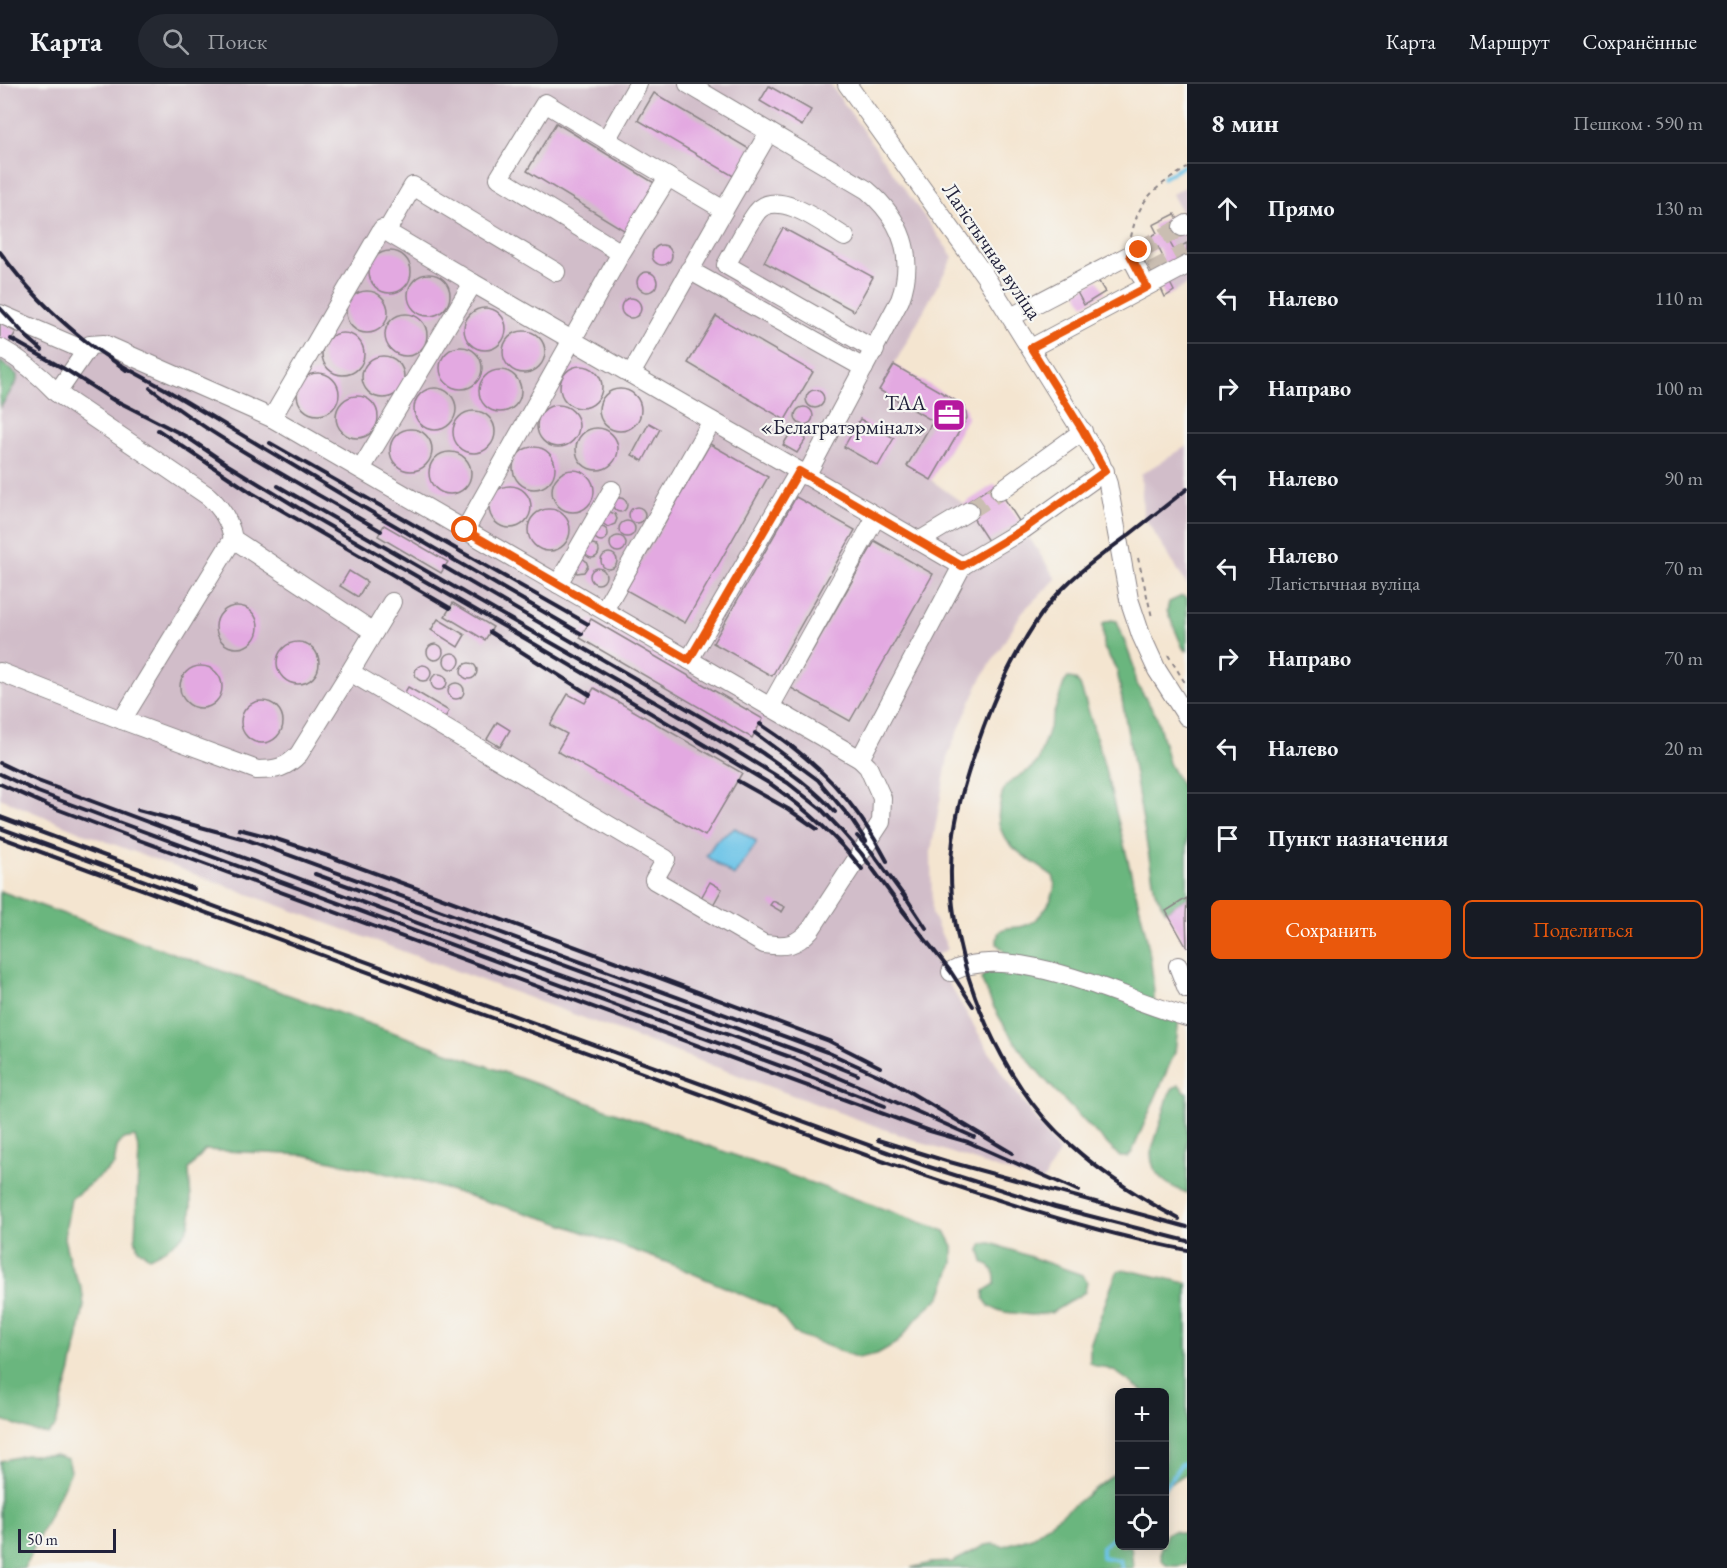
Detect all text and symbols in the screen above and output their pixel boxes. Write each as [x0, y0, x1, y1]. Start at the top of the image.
search box [138, 14, 558, 68]
text: Карта [30, 23, 102, 59]
icon: search [159, 25, 192, 58]
text: Поиск [207, 27, 267, 56]
text: Карта [1386, 28, 1436, 55]
text: Маршрут [1469, 28, 1550, 55]
text: Сохранённые [1583, 28, 1697, 55]
text: 8 мин [1211, 106, 1279, 140]
text: Пешком · 590 m [1573, 110, 1703, 136]
street label: Лагістычная вуліца [937, 177, 1049, 325]
icon: ahead [1211, 192, 1244, 225]
text: Прямо [1268, 194, 1335, 223]
text: 130 m [1655, 195, 1703, 221]
route end [1125, 236, 1151, 262]
icon: left [1211, 282, 1244, 315]
text: Налево [1268, 284, 1338, 313]
text: 110 m [1655, 285, 1703, 311]
icon: right [1211, 372, 1244, 405]
text: Направо [1268, 374, 1351, 403]
text: 100 m [1655, 375, 1703, 401]
place label: ТАА «Белагратэрмінал» [760, 389, 926, 440]
office icon: ТАА «Белагратэрмінал» [931, 397, 967, 433]
icon: left [1211, 462, 1244, 495]
text: Налево [1268, 464, 1338, 493]
text: 90 m [1664, 465, 1703, 491]
route start [451, 516, 477, 542]
text: Налево [1268, 541, 1338, 570]
icon: left [1211, 552, 1244, 585]
text: 70 m [1664, 555, 1703, 581]
text: Лагістычная вуліца [1268, 570, 1420, 596]
icon: right [1211, 642, 1244, 675]
text: Направо [1268, 644, 1351, 673]
text: 70 m [1664, 645, 1703, 671]
icon: left [1211, 732, 1244, 765]
text: Налево [1268, 734, 1338, 763]
text: 20 m [1664, 735, 1703, 761]
icon: arrive [1211, 822, 1244, 855]
text: Пункт назначения [1268, 824, 1448, 853]
button: Сохранить [1211, 900, 1451, 959]
button: Поделиться [1463, 900, 1703, 959]
map controls [1115, 1388, 1169, 1550]
button: + [1115, 1388, 1169, 1442]
button: − [1115, 1442, 1169, 1496]
button: locate [1115, 1496, 1169, 1550]
scale bar [18, 1526, 116, 1554]
text: 50 m [27, 1529, 58, 1550]

